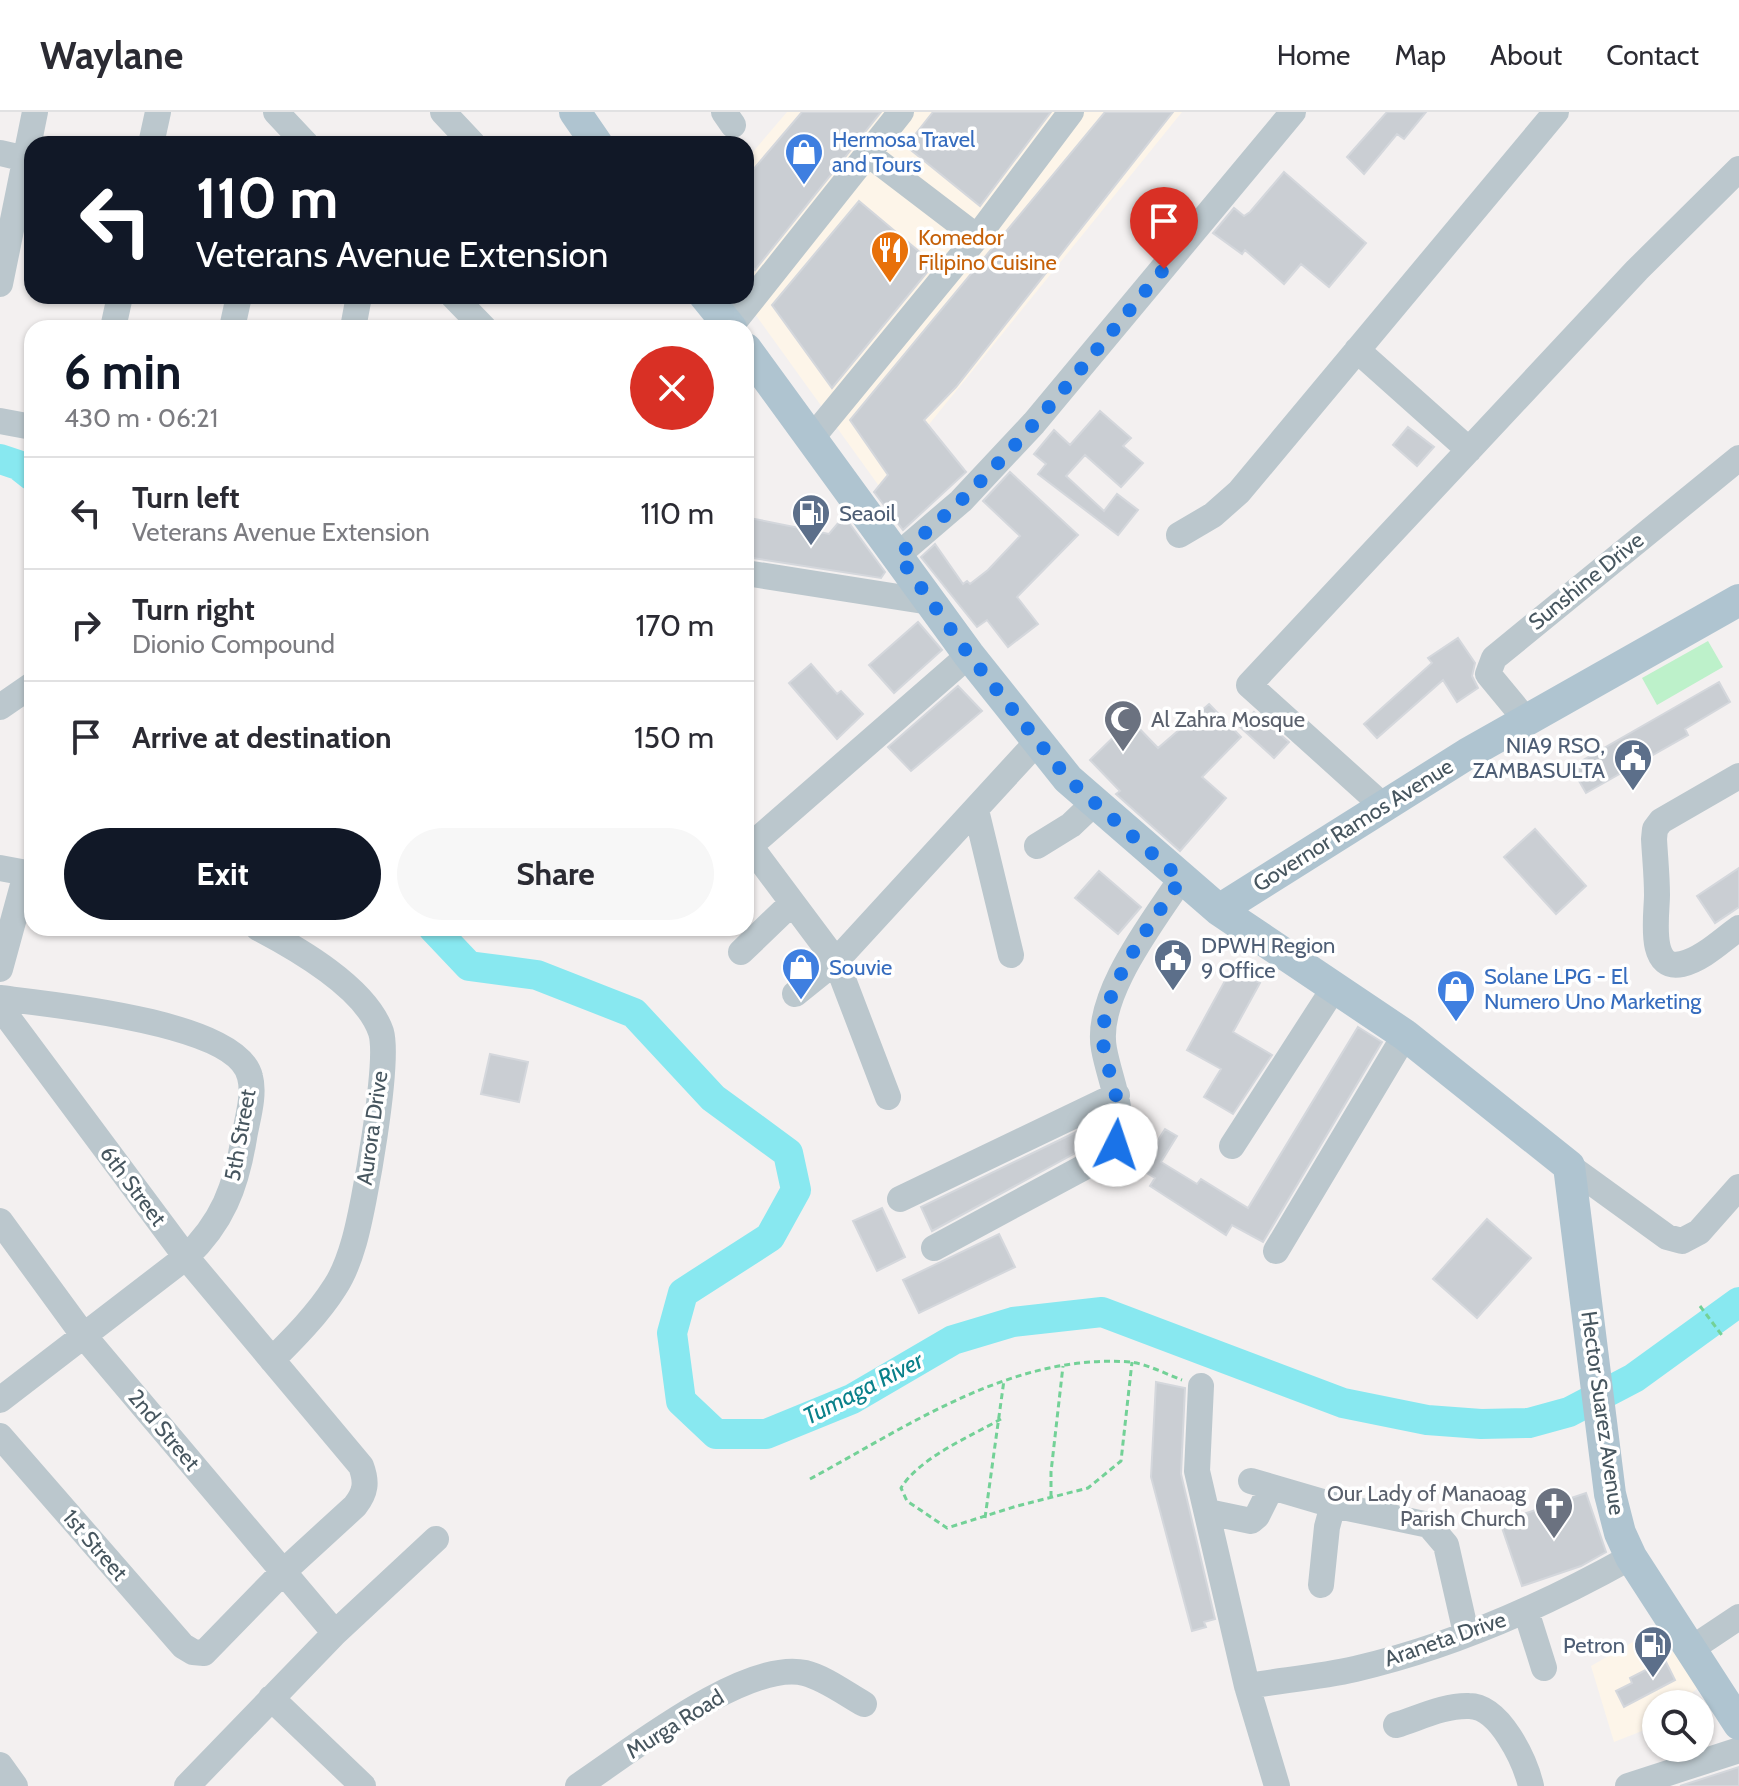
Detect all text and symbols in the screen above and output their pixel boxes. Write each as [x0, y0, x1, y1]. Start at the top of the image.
text: Waylane [40, 32, 183, 79]
text: Home [1277, 38, 1350, 72]
text: Map [1394, 38, 1446, 72]
text: About [1490, 38, 1562, 72]
text: Contact [1606, 38, 1699, 72]
place label: Hermosa Travel and Tours [832, 126, 976, 178]
shop icon: Hermosa Travel and Tours [783, 131, 825, 186]
text: 110 m [196, 164, 338, 232]
icon: left [64, 168, 168, 272]
pin [1130, 187, 1198, 269]
icon: arrive [1142, 199, 1186, 243]
place label: Komedor Filipino Cuisine [918, 224, 1057, 276]
restaurant icon: Komedor Filipino Cuisine [869, 229, 911, 284]
text: Veterans Avenue Extension [196, 232, 608, 276]
text: 6 min [64, 343, 182, 401]
button: close [630, 346, 714, 430]
text: 430 m · 06:21 [64, 402, 218, 434]
text: Turn left [132, 479, 240, 516]
icon: left [64, 491, 108, 535]
fuel station icon: Seaoil [790, 492, 832, 547]
text: 110 m [640, 495, 714, 532]
place label: Seaoil [839, 500, 896, 527]
text: Veterans Avenue Extension [132, 516, 430, 548]
street label: Sunshine Drive [1523, 526, 1649, 636]
text: Turn right [132, 591, 255, 628]
icon: right [64, 603, 108, 647]
text: 170 m [635, 607, 714, 644]
text: Dionio Compound [132, 628, 335, 660]
mosque icon: Al Zahra Mosque [1102, 698, 1144, 753]
place label: Al Zahra Mosque [1151, 706, 1305, 733]
icon: arrive [64, 715, 108, 759]
text: Arrive at destination [132, 719, 392, 756]
text: 150 m [634, 719, 714, 756]
place label: NIA9 RSO, ZAMBASULTA [1473, 732, 1605, 784]
public building icon: NIA9 RSO, ZAMBASULTA [1612, 737, 1654, 792]
street label: Governor Ramos Avenue [1248, 752, 1458, 898]
button: Exit [64, 828, 381, 920]
button: Share [397, 828, 714, 920]
place label: DPWH Region 9 Office [1201, 932, 1335, 984]
public building icon: DPWH Region 9 Office [1152, 937, 1194, 992]
shop icon: Souvie [780, 946, 822, 1001]
place label: Souvie [829, 954, 892, 981]
place label: Solane LPG - El Numero Uno Marketing [1484, 963, 1702, 1015]
shop icon: Solane LPG - El Numero Uno Marketing [1435, 968, 1477, 1023]
street label: Aurora Drive [351, 1069, 393, 1187]
street label: 5th Street [219, 1086, 261, 1183]
position arrow [1074, 1103, 1158, 1187]
street label: 6th Street [94, 1141, 172, 1232]
street label: Hector Suarez Avenue [1575, 1309, 1631, 1517]
water label: Tumaga River [798, 1345, 929, 1431]
street label: 2nd Street [122, 1384, 206, 1476]
place label: Our Lady of Manaoag Parish Church [1327, 1480, 1527, 1532]
church icon: Our Lady of Manaoag Parish Church [1533, 1485, 1575, 1540]
street label: 1st Street [57, 1504, 134, 1586]
street label: Araneta Drive [1381, 1606, 1509, 1672]
fuel station icon: Petron [1632, 1624, 1674, 1679]
place label: Petron [1563, 1632, 1625, 1659]
street label: Murga Road [621, 1683, 729, 1765]
map controls [1642, 1690, 1714, 1762]
button: search [1642, 1690, 1714, 1762]

